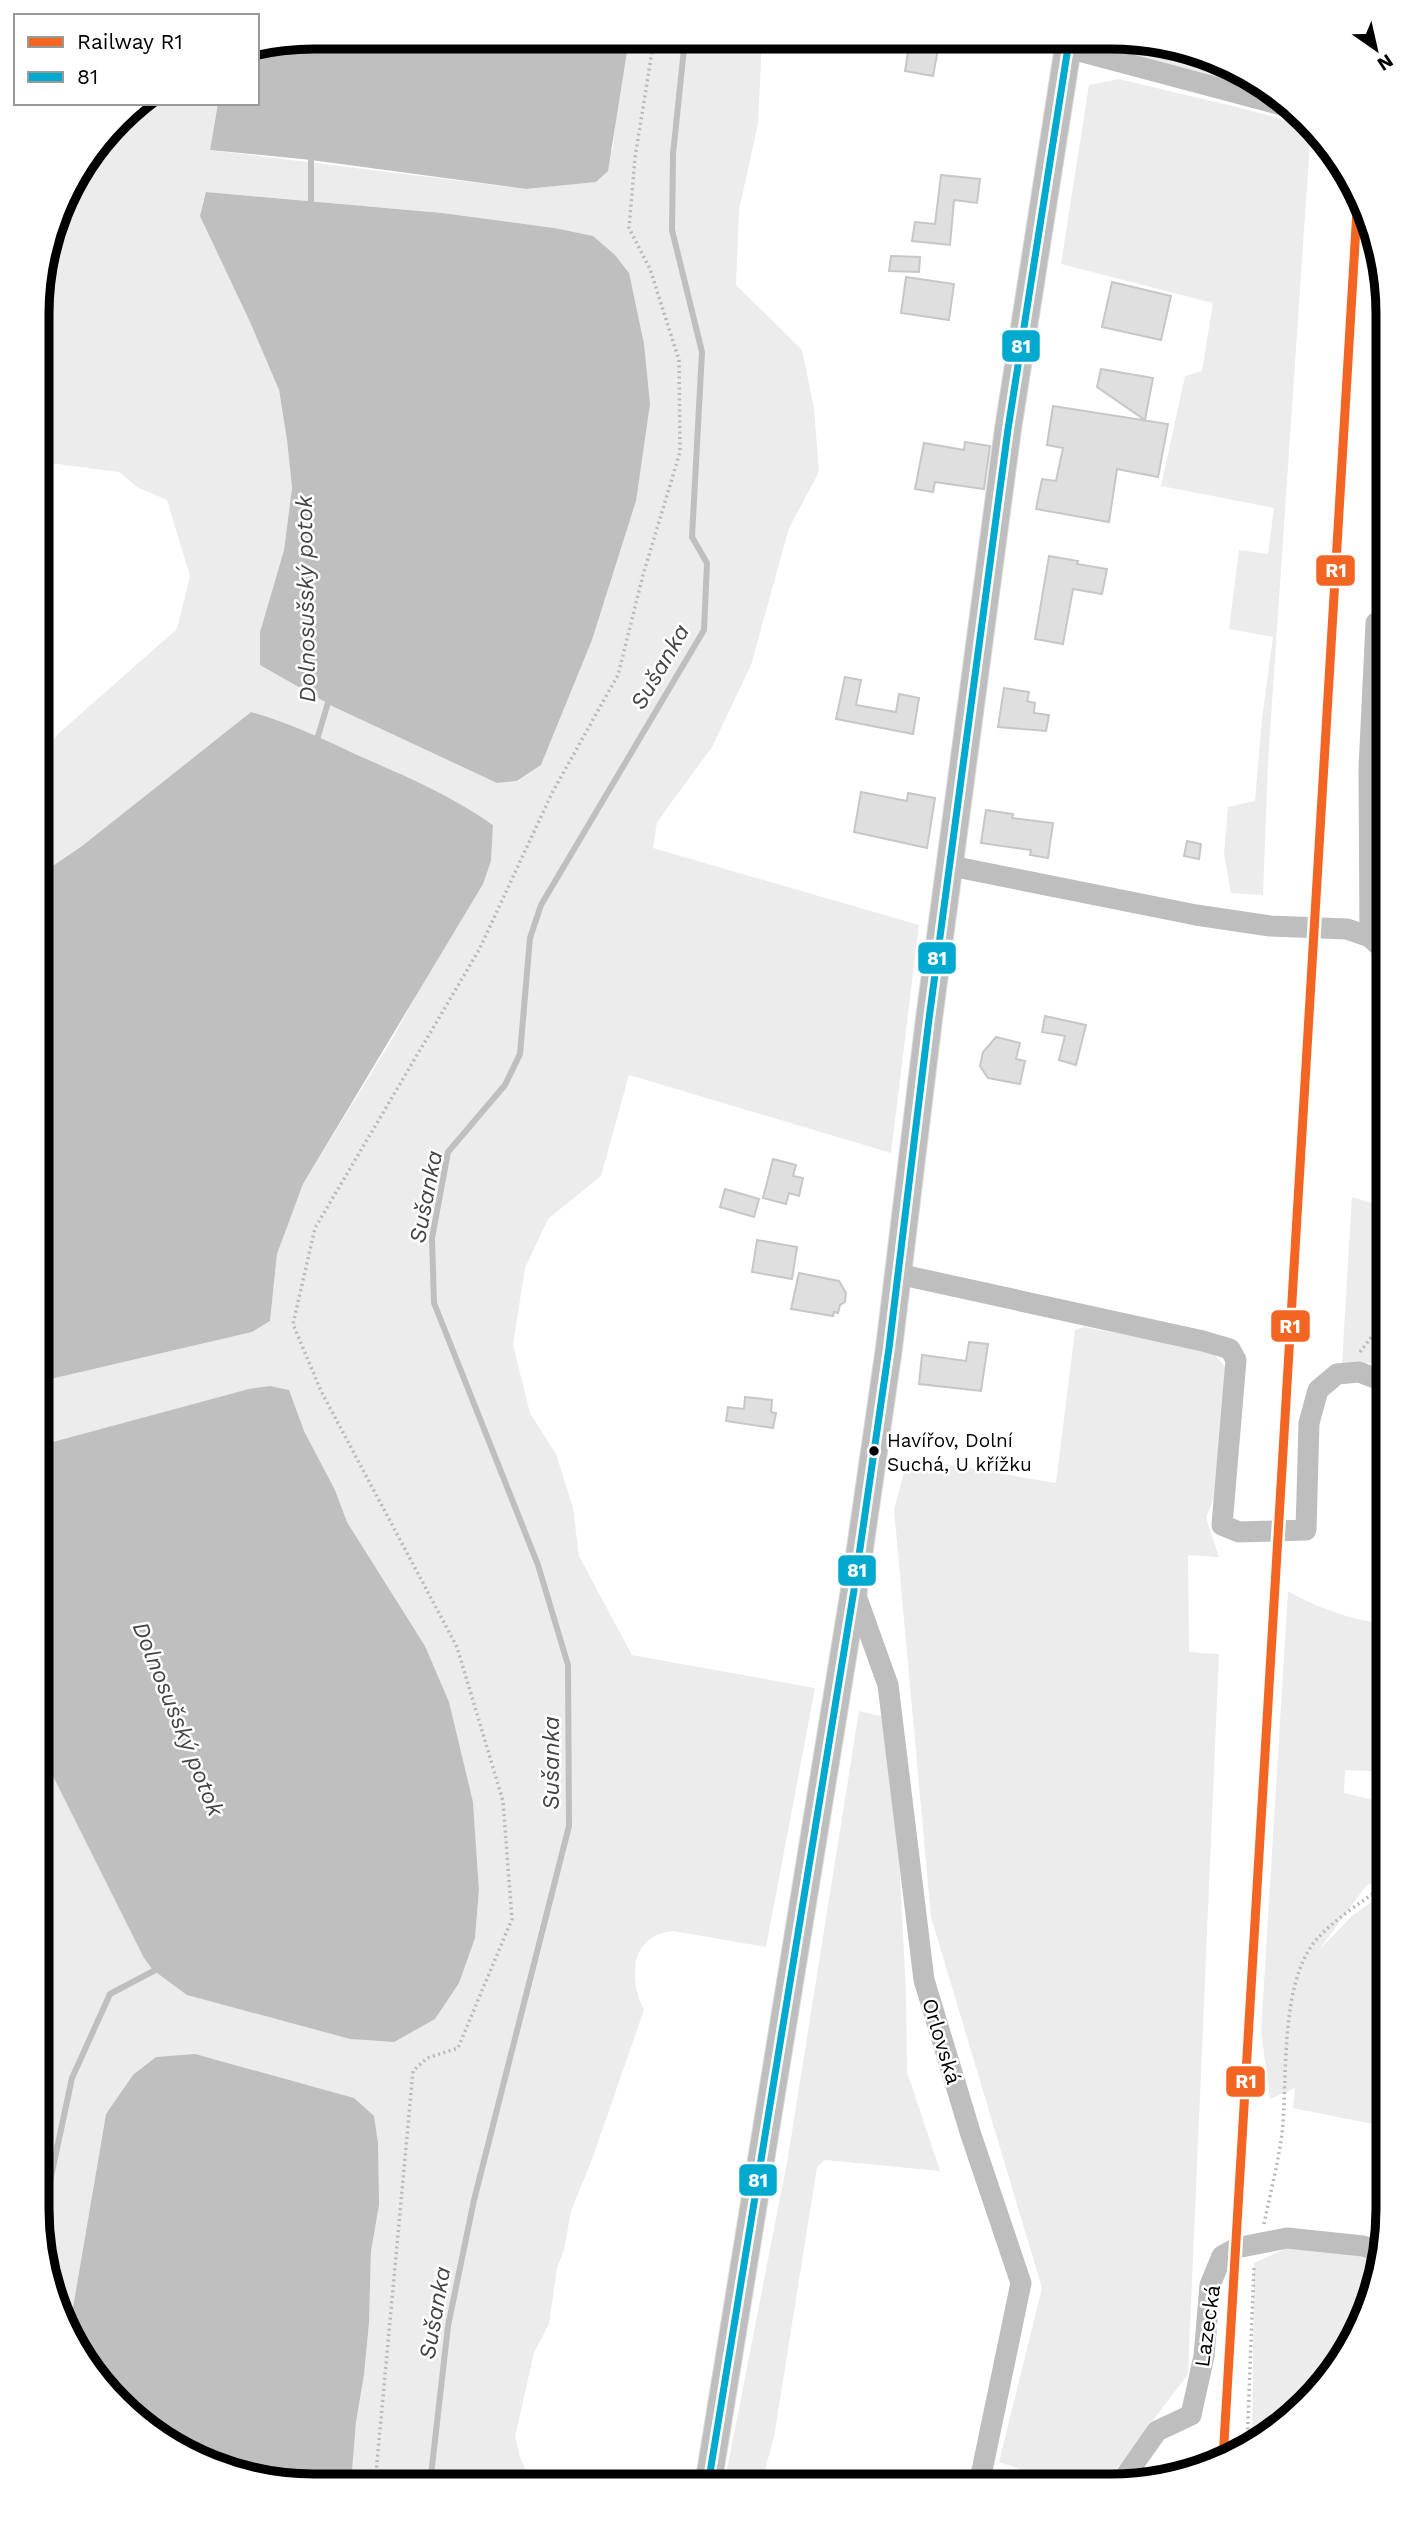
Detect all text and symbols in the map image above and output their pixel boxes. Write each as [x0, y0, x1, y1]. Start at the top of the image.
legend [14, 14, 259, 105]
north arrow [1341, 14, 1411, 84]
text: Railway R1 [77, 29, 183, 54]
text: N [1373, 49, 1397, 76]
text: 81 [77, 64, 98, 89]
line badge: 81 [1001, 329, 1041, 363]
text: 81 [1011, 335, 1031, 358]
water label: Dolnosušský potok [291, 494, 321, 703]
line badge: R1 [1315, 554, 1356, 587]
text: R1 [1325, 559, 1347, 582]
water label: Sušanka [625, 620, 695, 714]
line badge: 81 [917, 941, 957, 975]
text: 81 [927, 947, 947, 970]
water label: Sušanka [404, 1148, 448, 1246]
line badge: R1 [1270, 1309, 1311, 1343]
text: R1 [1279, 1315, 1301, 1338]
place label: Havířov, Dolní Suchá, U křížku [887, 1429, 1032, 1476]
marker: Havířov, Dolní Suchá, U křížku [867, 1444, 881, 1458]
line badge: 81 [837, 1554, 877, 1587]
text: 81 [847, 1559, 867, 1582]
water label: Dolnosušský potok [127, 1618, 230, 1822]
water label: Sušanka [538, 1716, 565, 1810]
street label: Orlovská [917, 1995, 967, 2087]
line badge: R1 [1225, 2065, 1266, 2098]
text: R1 [1235, 2070, 1257, 2093]
line badge: 81 [738, 2163, 778, 2197]
text: 81 [748, 2169, 768, 2192]
water label: Sušanka [414, 2264, 456, 2362]
street label: Lazecká [1189, 2283, 1225, 2369]

